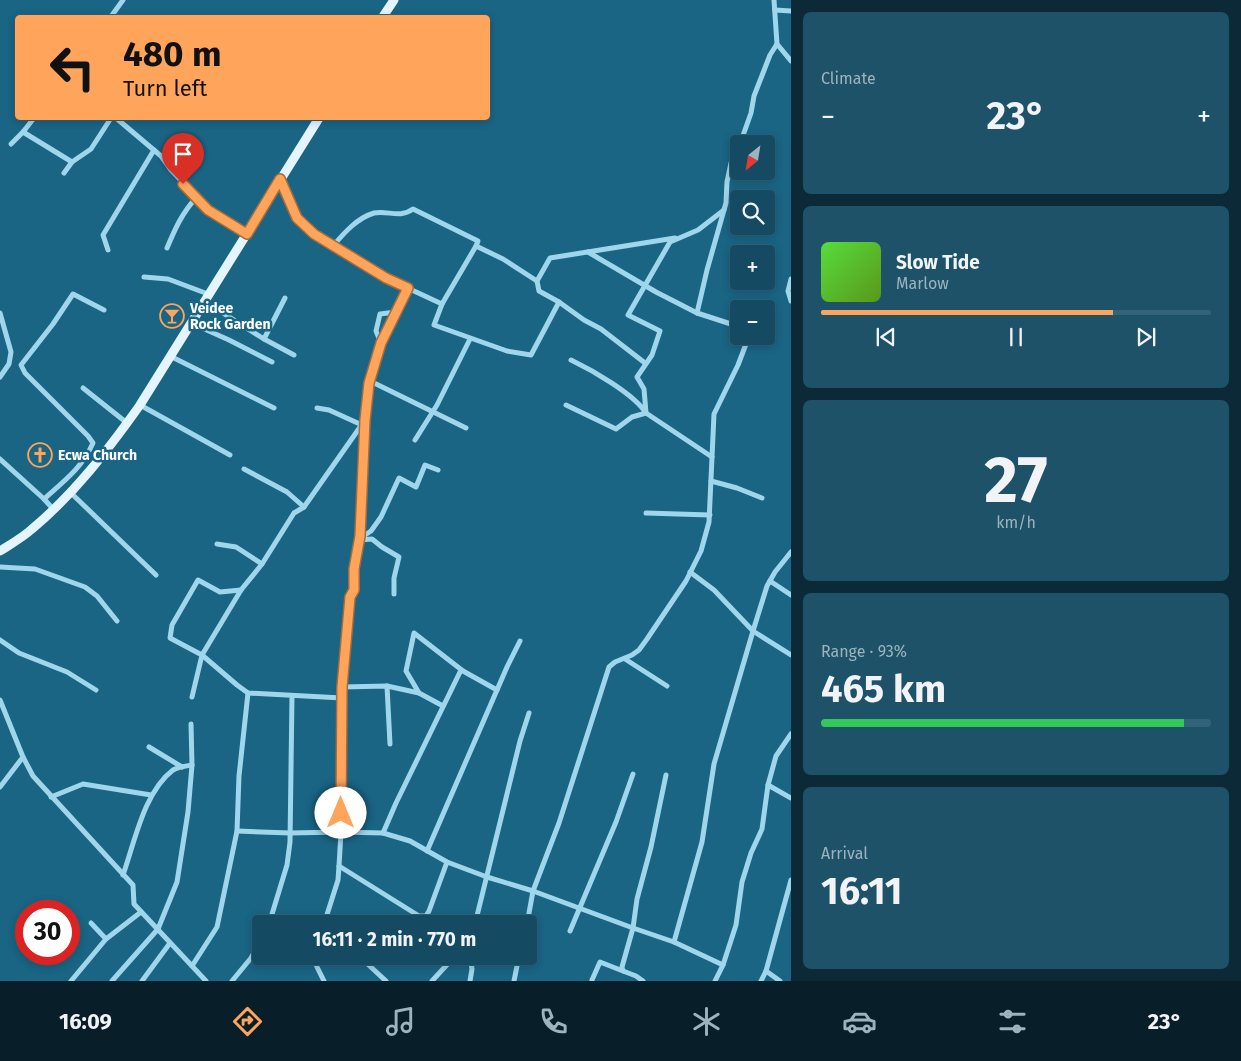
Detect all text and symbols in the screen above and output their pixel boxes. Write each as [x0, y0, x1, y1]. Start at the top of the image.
text: 480 m [123, 33, 221, 75]
icon: left [40, 35, 105, 100]
text: Climate [821, 69, 876, 88]
text: Turn left [123, 75, 207, 102]
text: 23° [987, 93, 1046, 139]
text: − [821, 100, 835, 133]
text: + [1197, 100, 1211, 133]
pin [162, 133, 204, 184]
north arrow [730, 135, 775, 180]
map controls [730, 135, 775, 345]
icon: arrive [169, 140, 197, 168]
button: search [730, 190, 775, 235]
button: + [730, 245, 775, 290]
text: Slow Tide [896, 251, 980, 274]
text: Marlow [896, 274, 949, 293]
place label: Veidee Rock Garden [189, 300, 270, 333]
button: − [730, 300, 775, 345]
bar icon: Veidee Rock Garden [159, 303, 185, 329]
icon: previous [872, 323, 900, 351]
icon: pause [1002, 323, 1030, 351]
icon: next [1132, 323, 1160, 351]
text: 27 [984, 441, 1048, 519]
church icon: Ecwa Church [27, 442, 53, 468]
place label: Ecwa Church [58, 447, 137, 464]
text: km/h [996, 513, 1036, 532]
text: Range · 93% [821, 642, 907, 661]
text: 465 km [821, 666, 946, 712]
position arrow [314, 786, 366, 838]
text: Arrival [821, 844, 868, 863]
text: 16:11 [821, 868, 902, 914]
speed limit sign: 30 [15, 900, 80, 965]
text: 16:11 · 2 min · 770 m [313, 928, 476, 951]
icon: directions [230, 1004, 265, 1039]
icon: music [383, 1004, 418, 1039]
icon: phone [536, 1004, 571, 1039]
icon: climate [689, 1004, 724, 1039]
icon: car [842, 1004, 877, 1039]
icon: filters [995, 1004, 1030, 1039]
text: 16:09 [59, 1008, 112, 1035]
text: 23° [1148, 1008, 1182, 1035]

